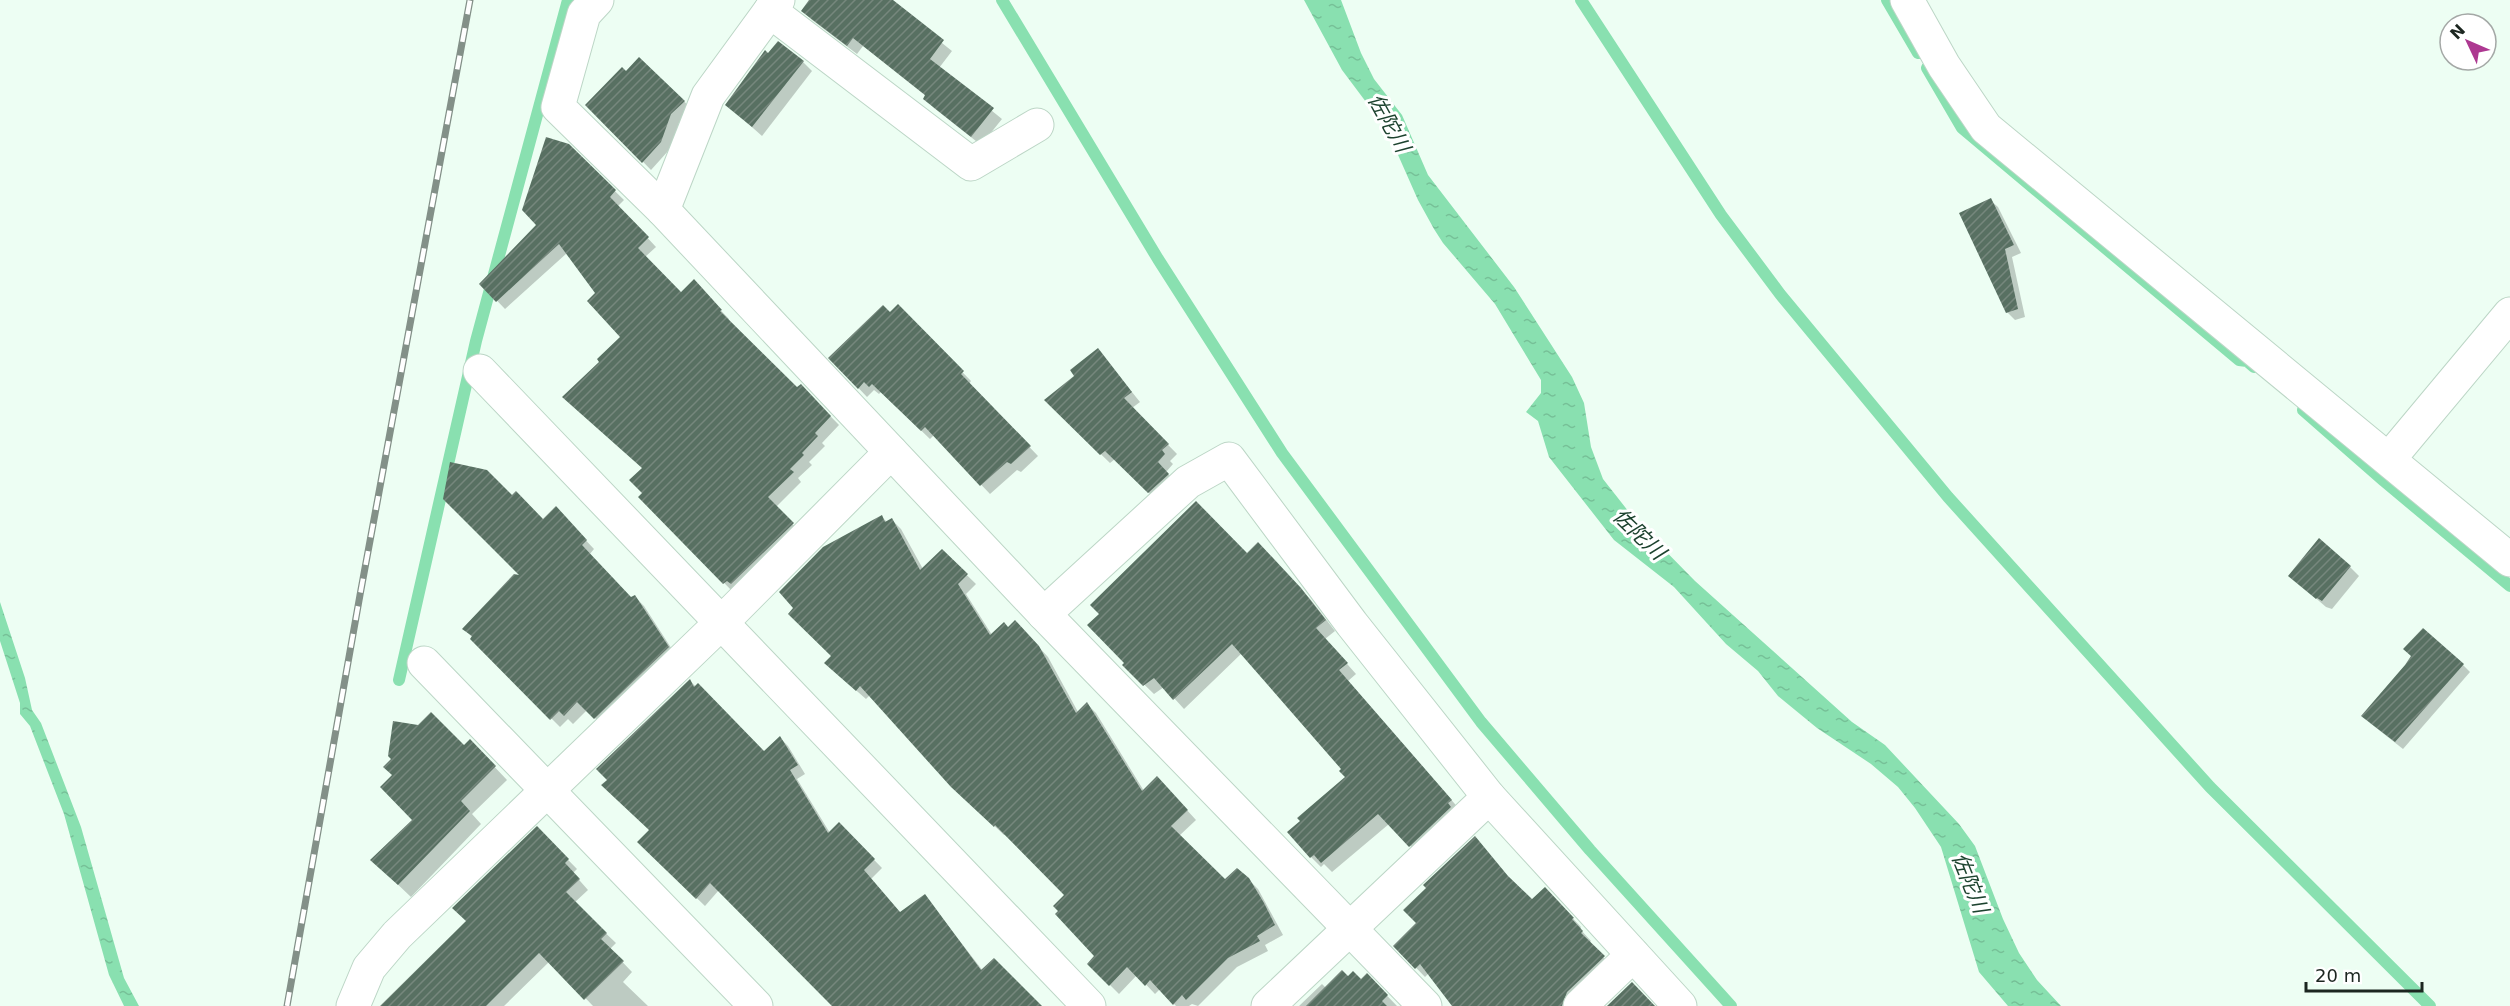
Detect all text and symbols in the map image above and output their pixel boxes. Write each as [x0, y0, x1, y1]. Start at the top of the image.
north arrow [2438, 12, 2498, 72]
text: N [2446, 21, 2469, 43]
water label: 佐陀川 [1363, 90, 1416, 158]
water label: 佐陀川 [1608, 503, 1671, 566]
water label: 佐陀川 [1947, 849, 1994, 919]
scale bar [2306, 955, 2422, 993]
text: 20 m [2315, 965, 2361, 986]

